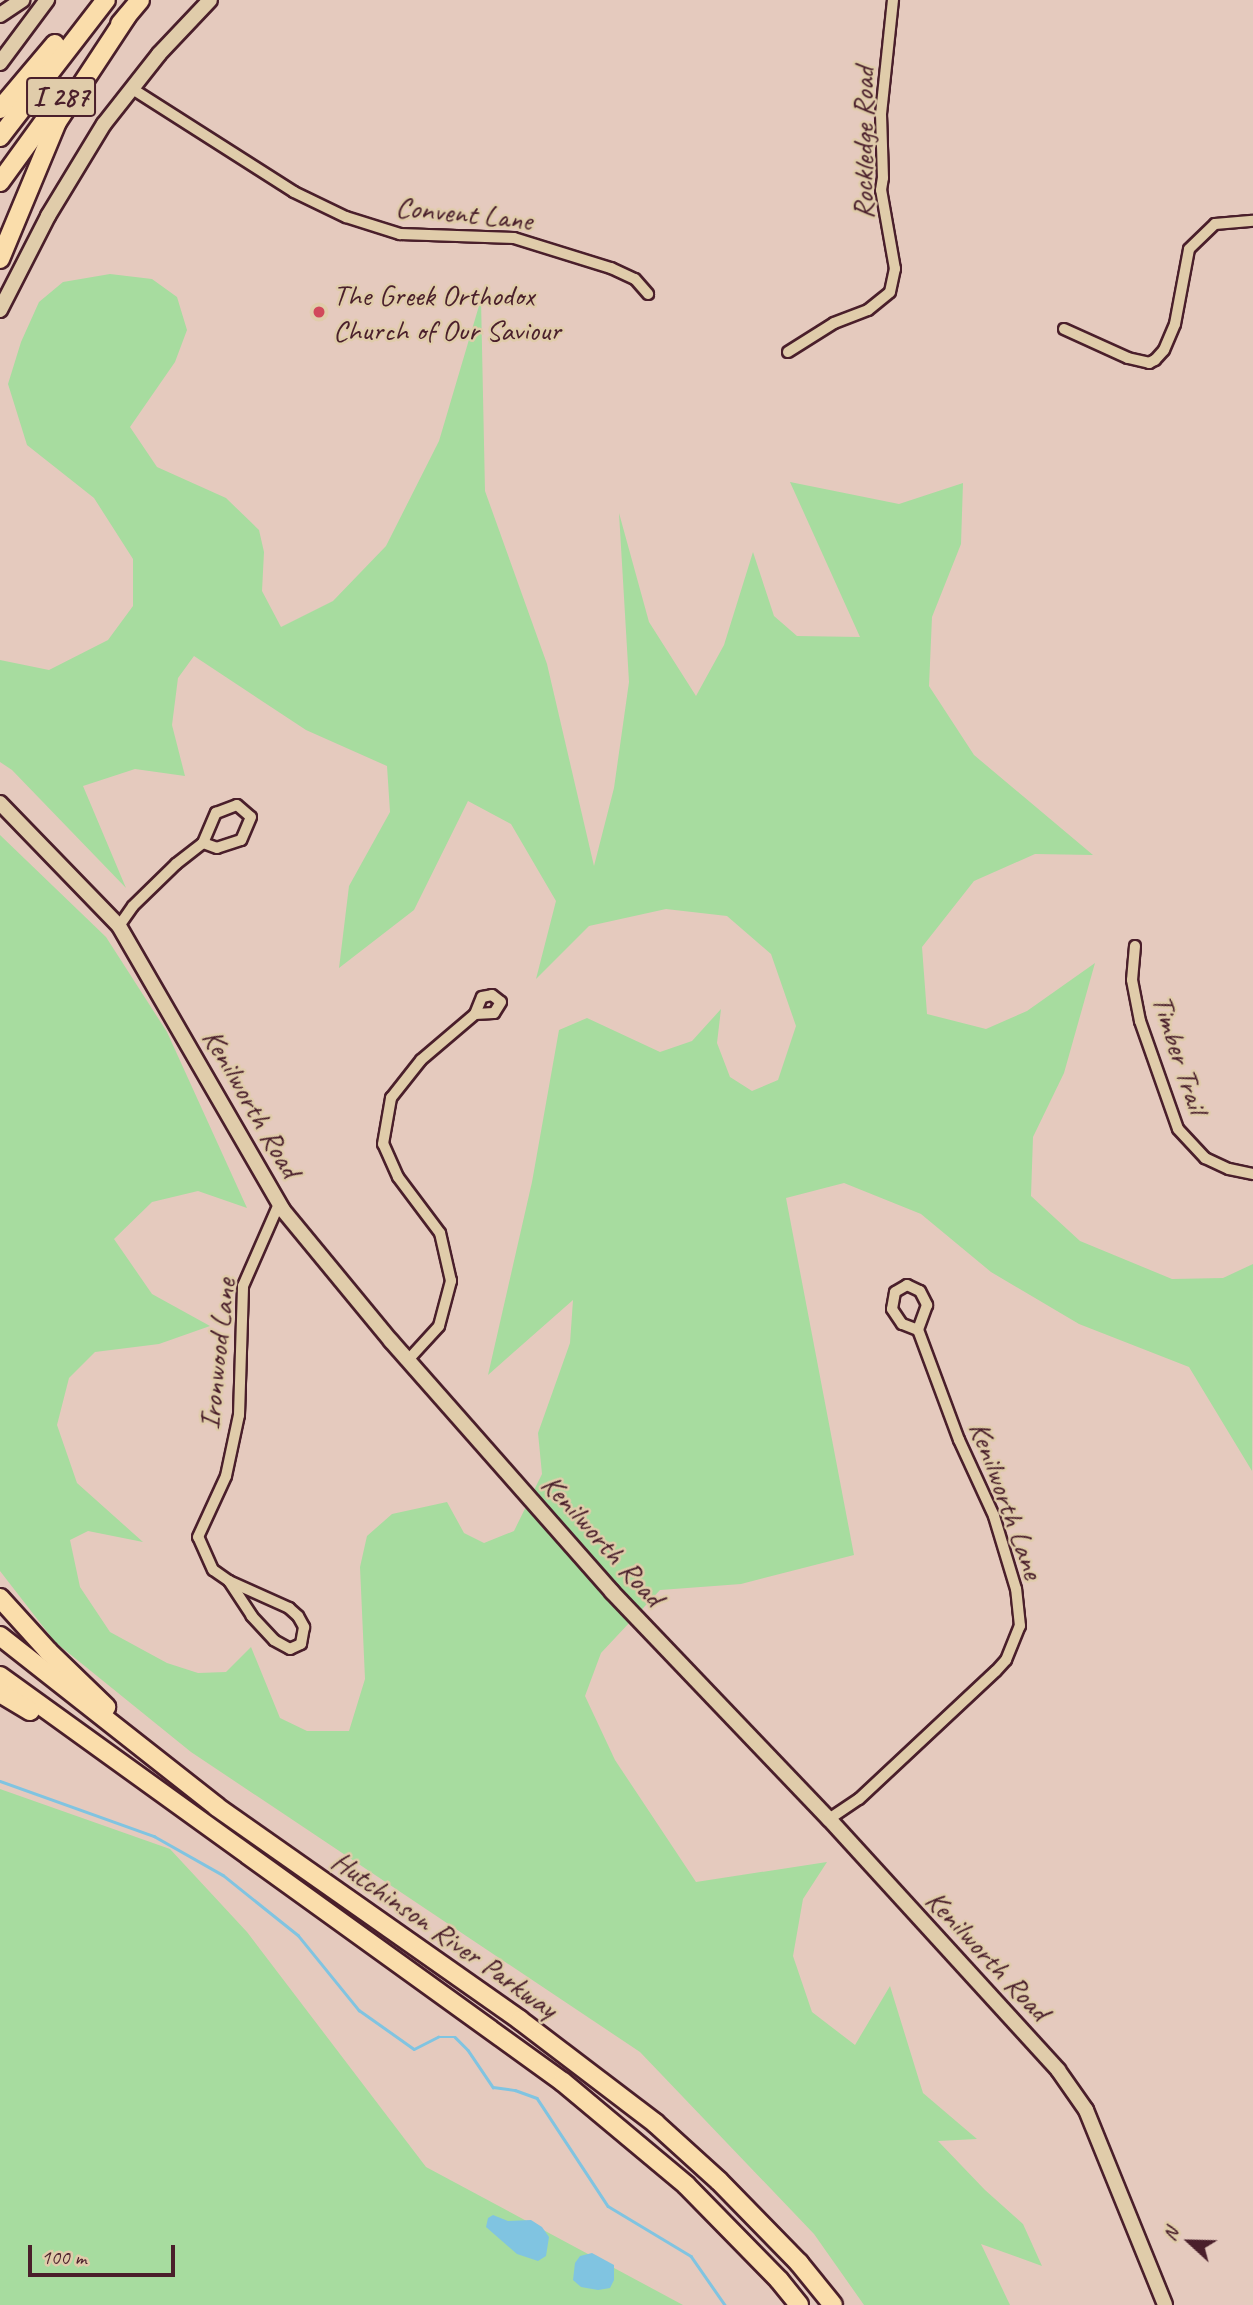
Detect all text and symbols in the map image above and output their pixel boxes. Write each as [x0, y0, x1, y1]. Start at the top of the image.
street label: Rockledge Road [845, 67, 881, 219]
road number: I 287 [26, 72, 96, 122]
street label: Convent Lane [394, 188, 534, 238]
place label: The Greek Orthodox Church of Our Saviour [333, 277, 561, 348]
marker: The Greek Orthodox Church of Our Saviour [311, 304, 327, 320]
street label: Timber Trail [1144, 990, 1216, 1118]
street label: Kenilworth Road [195, 1022, 309, 1184]
street label: Ironwood Lane [191, 1277, 243, 1431]
street label: Kenilworth Lane [962, 1417, 1052, 1583]
street label: Kenilworth Road [534, 1466, 672, 1614]
street label: Hutchinson River Parkway [325, 1842, 565, 2026]
street label: Kenilworth Road [918, 1882, 1058, 2028]
north arrow [1155, 2207, 1225, 2277]
text: N [1157, 2224, 1184, 2244]
scale bar [32, 2232, 178, 2276]
text: 100 m [41, 2244, 86, 2270]

